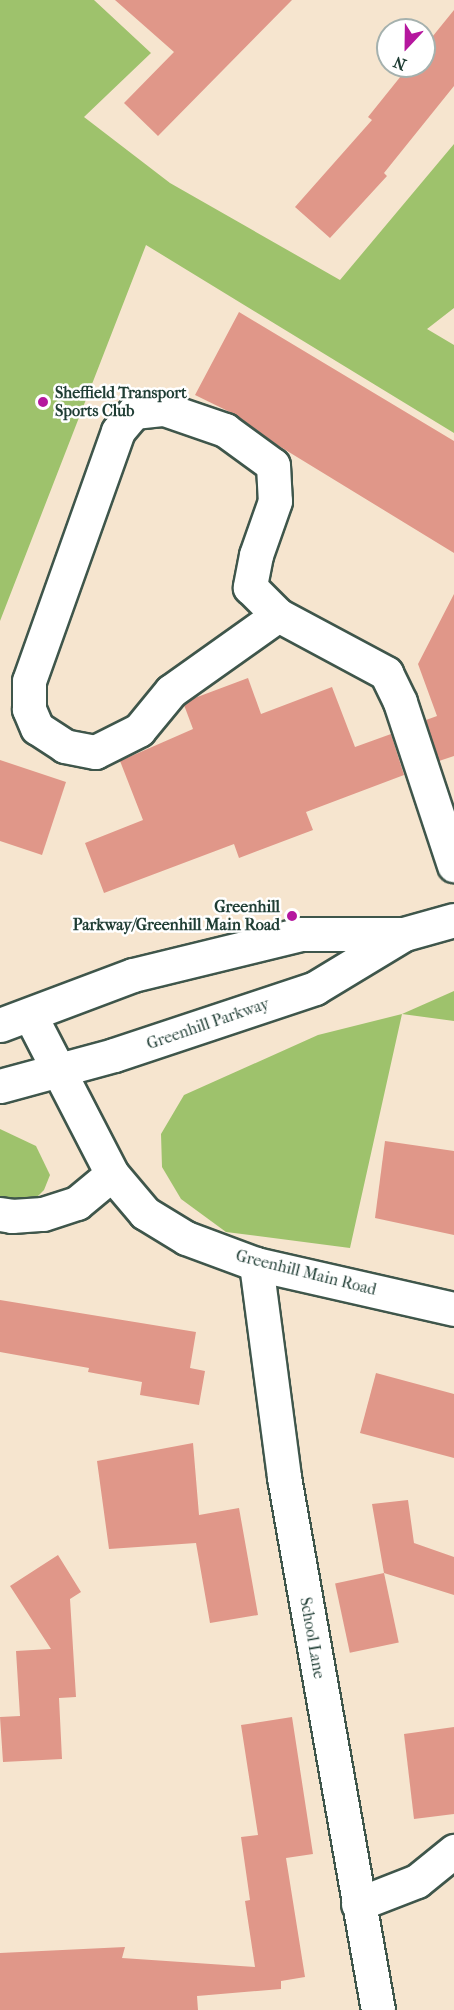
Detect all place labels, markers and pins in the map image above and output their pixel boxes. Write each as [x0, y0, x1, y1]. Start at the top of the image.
place label: Sheffield Transport Sports Club [55, 383, 187, 421]
marker: Sheffield Transport Sports Club [36, 395, 50, 409]
place label: Greenhill Parkway/Greenhill Main Road [73, 897, 280, 935]
marker: Greenhill Parkway/Greenhill Main Road [285, 909, 299, 923]

